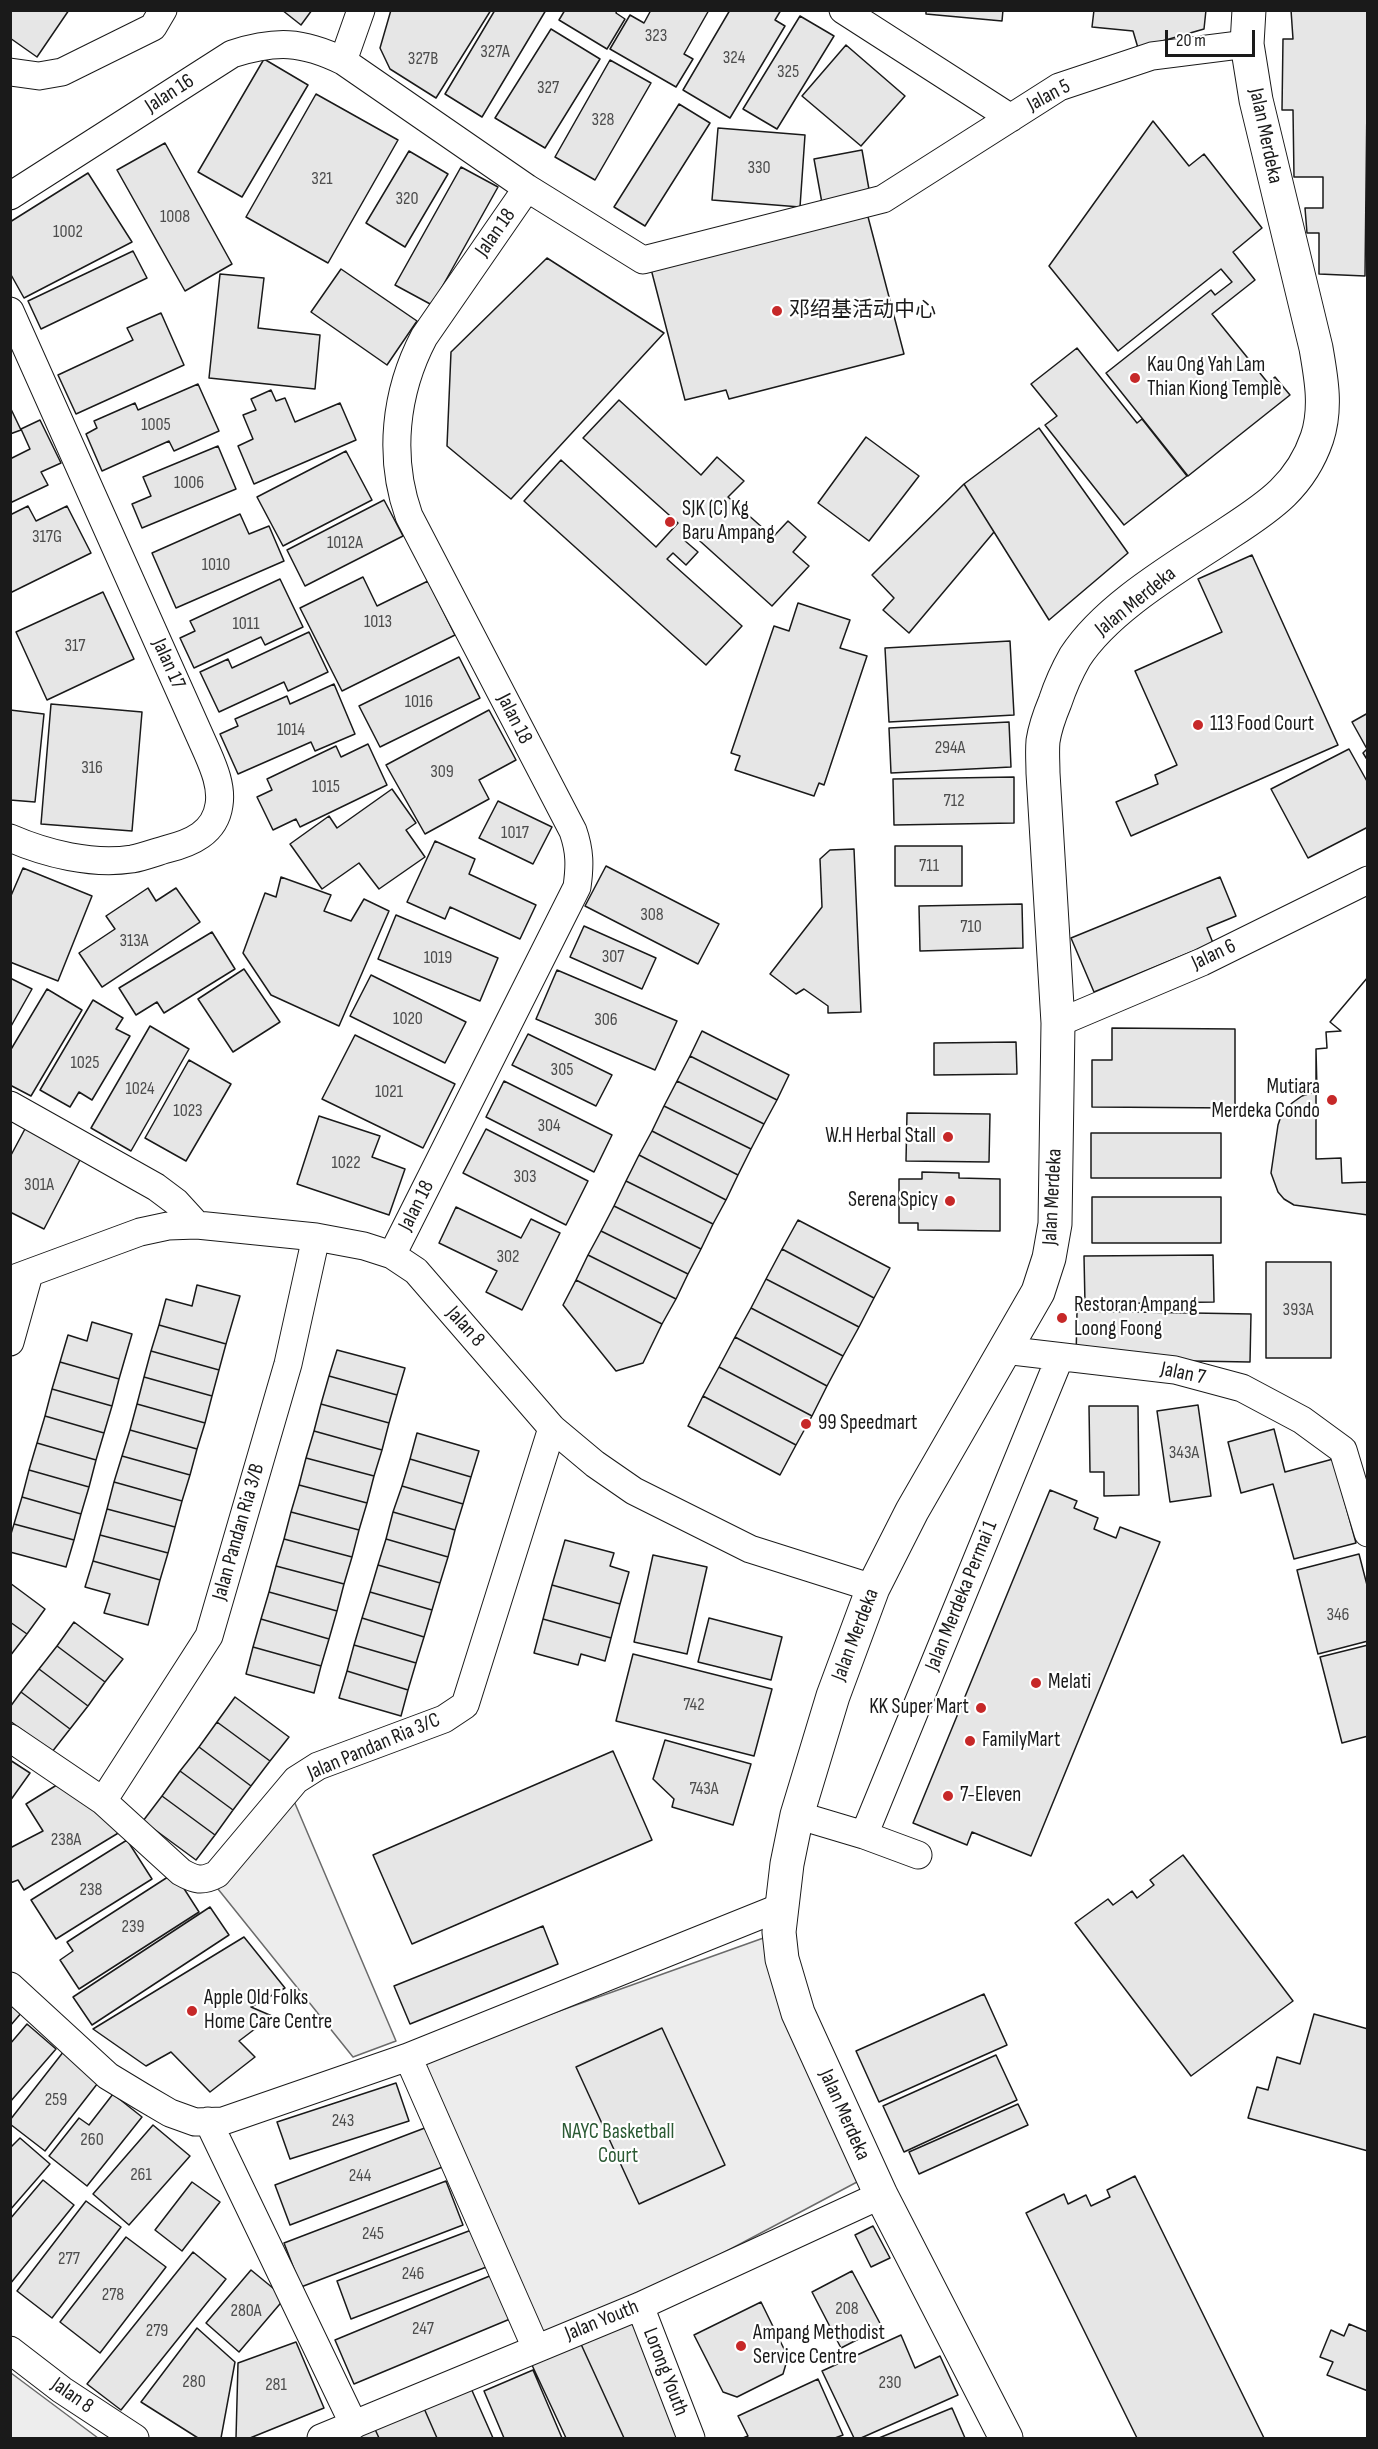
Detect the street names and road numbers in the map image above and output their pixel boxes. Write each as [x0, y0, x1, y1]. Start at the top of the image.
street label: Jalan 16 [141, 69, 199, 119]
street label: Jalan 5 [1023, 74, 1075, 118]
street label: Jalan Merdeka [1243, 86, 1287, 186]
street label: Jalan 18 [470, 204, 522, 262]
street label: Jalan Merdeka [1091, 562, 1181, 642]
street label: Jalan 17 [146, 635, 190, 693]
street label: Jalan 18 [491, 690, 537, 748]
street label: Jalan 6 [1188, 934, 1240, 976]
street label: Jalan Merdeka [1038, 1148, 1068, 1246]
street label: Jalan 18 [394, 1177, 440, 1235]
street label: Jalan 8 [440, 1302, 490, 1352]
street label: Jalan 7 [1158, 1357, 1208, 1391]
street label: Jalan Pandan Ria 3/B [207, 1461, 271, 1603]
street label: Jalan Merdeka Permai 1 [920, 1517, 1004, 1675]
street label: Jalan Merdeka [827, 1585, 885, 1685]
street label: Jalan Pandan Ria 3/C [304, 1708, 444, 1786]
street label: Jalan Merdeka [813, 2066, 875, 2164]
street label: Jalan Youth [561, 2295, 643, 2347]
street label: Lorong Youth [637, 2325, 693, 2419]
street label: Jalan 8 [46, 2373, 98, 2419]

